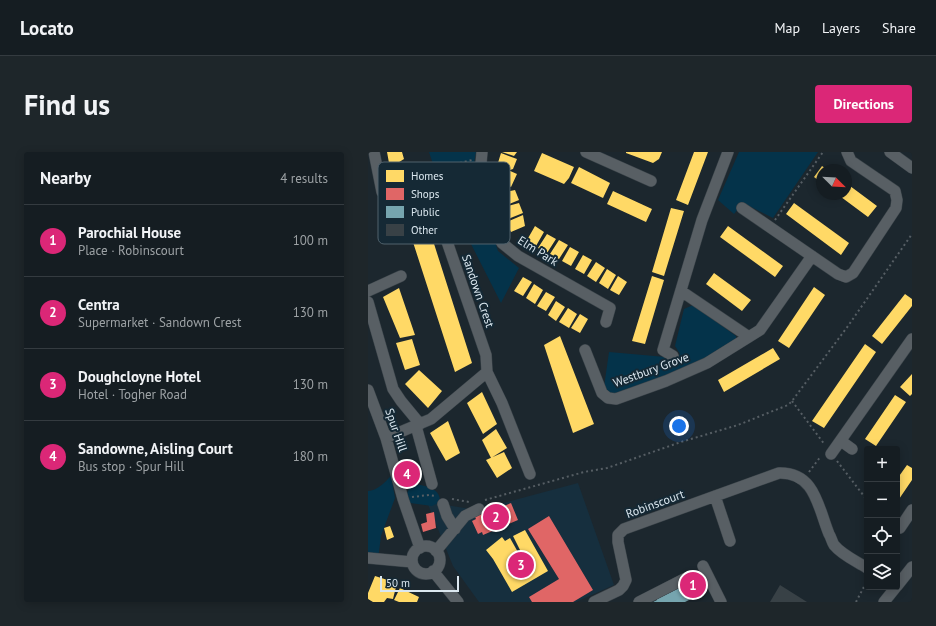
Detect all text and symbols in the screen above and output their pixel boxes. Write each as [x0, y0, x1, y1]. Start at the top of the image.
text: Locato [20, 16, 74, 40]
text: Map [774, 19, 800, 37]
text: Layers [822, 19, 860, 37]
text: Share [882, 19, 916, 37]
button: Directions [815, 85, 912, 123]
text: Find us [24, 86, 110, 123]
legend [378, 162, 510, 244]
north arrow [816, 164, 852, 200]
text: Nearby [40, 167, 91, 189]
text: Homes [411, 169, 444, 183]
text: 4 results [280, 170, 328, 187]
text: Shops [411, 187, 440, 201]
text: Public [411, 205, 440, 219]
text: Parochial House [78, 223, 181, 242]
text: Other [411, 223, 438, 237]
text: 1 [49, 232, 57, 249]
text: 100 m [293, 232, 328, 249]
street label: Elm Park [515, 232, 562, 269]
text: Place · Robinscourt [78, 242, 184, 259]
street label: Sandown Crest [459, 252, 498, 329]
text: Centra [78, 295, 120, 314]
text: 2 [49, 304, 57, 321]
text: 130 m [293, 304, 328, 321]
text: Supermarket · Sandown Crest [78, 314, 241, 331]
street label: Westbury Grove [611, 349, 691, 390]
text: Doughcloyne Hotel [78, 367, 201, 386]
text: 3 [49, 376, 57, 393]
text: 130 m [293, 376, 328, 393]
text: Hotel · Togher Road [78, 386, 187, 403]
street label: Spur Hill [382, 406, 411, 454]
your location [669, 416, 689, 436]
text: Sandowne, Aisling Court [78, 439, 233, 458]
map controls [864, 446, 900, 590]
button: + [864, 446, 900, 482]
text: 4 [49, 448, 57, 465]
text: 180 m [293, 448, 328, 465]
text: Bus stop · Spur Hill [78, 458, 184, 475]
pin: 4 [394, 459, 420, 489]
button: − [864, 482, 900, 518]
street label: Robinscourt [624, 486, 686, 521]
pin: 2 [483, 502, 509, 532]
button: locate [864, 518, 900, 554]
pin: 3 [508, 550, 534, 580]
button: layers [864, 554, 900, 590]
pin: 1 [680, 570, 706, 600]
scale bar [380, 574, 459, 593]
text: 50 m [386, 576, 410, 590]

